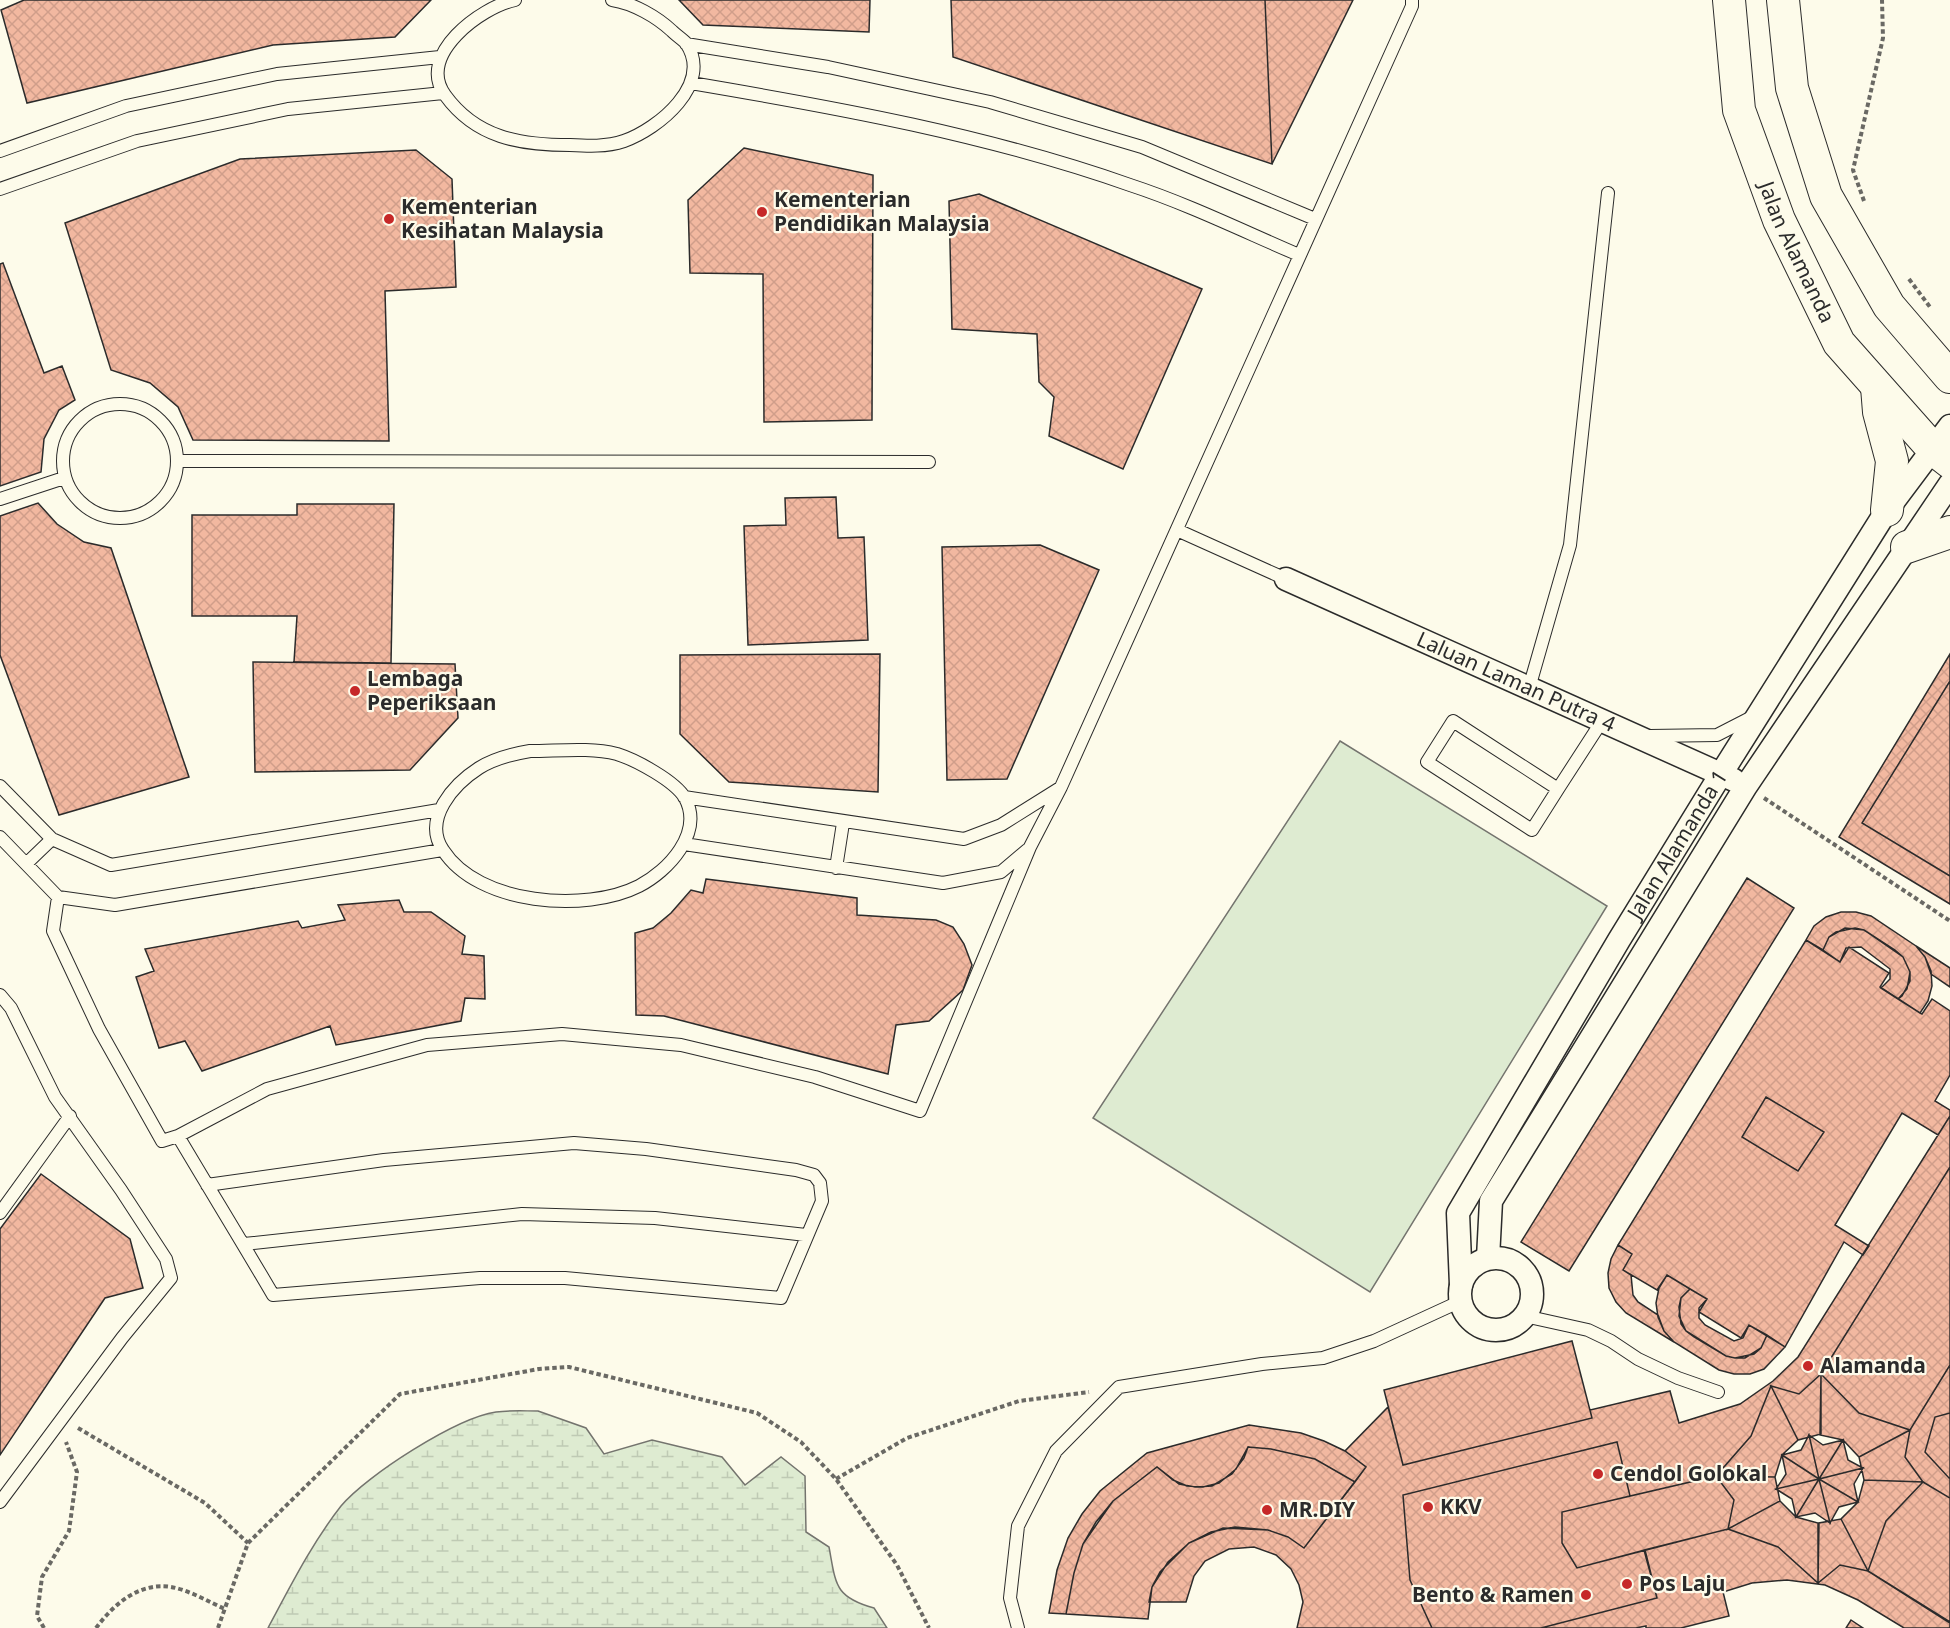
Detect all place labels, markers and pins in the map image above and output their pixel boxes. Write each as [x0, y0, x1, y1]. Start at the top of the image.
place label: Kementerian Pendidikan Malaysia [774, 185, 990, 237]
place label: Kementerian Kesihatan Malaysia [401, 192, 604, 244]
marker: Kementerian Pendidikan Malaysia [755, 205, 769, 219]
marker: Kementerian Kesihatan Malaysia [382, 212, 396, 226]
place label: Lembaga Peperiksaan [367, 664, 496, 716]
marker: Lembaga Peperiksaan [348, 684, 362, 698]
place label: Alamanda [1820, 1351, 1926, 1379]
marker: Alamanda [1801, 1359, 1815, 1373]
place label: Cendol Golokal [1610, 1459, 1767, 1487]
marker: Cendol Golokal [1591, 1467, 1605, 1481]
place label: KKV [1440, 1492, 1482, 1520]
place label: MR.DIY [1279, 1495, 1356, 1523]
marker: KKV [1421, 1500, 1435, 1514]
marker: MR.DIY [1260, 1503, 1274, 1517]
place label: Pos Laju [1639, 1569, 1725, 1597]
marker: Pos Laju [1620, 1577, 1634, 1591]
place label: Bento & Ramen [1412, 1580, 1574, 1608]
marker: Bento & Ramen [1579, 1588, 1593, 1602]

